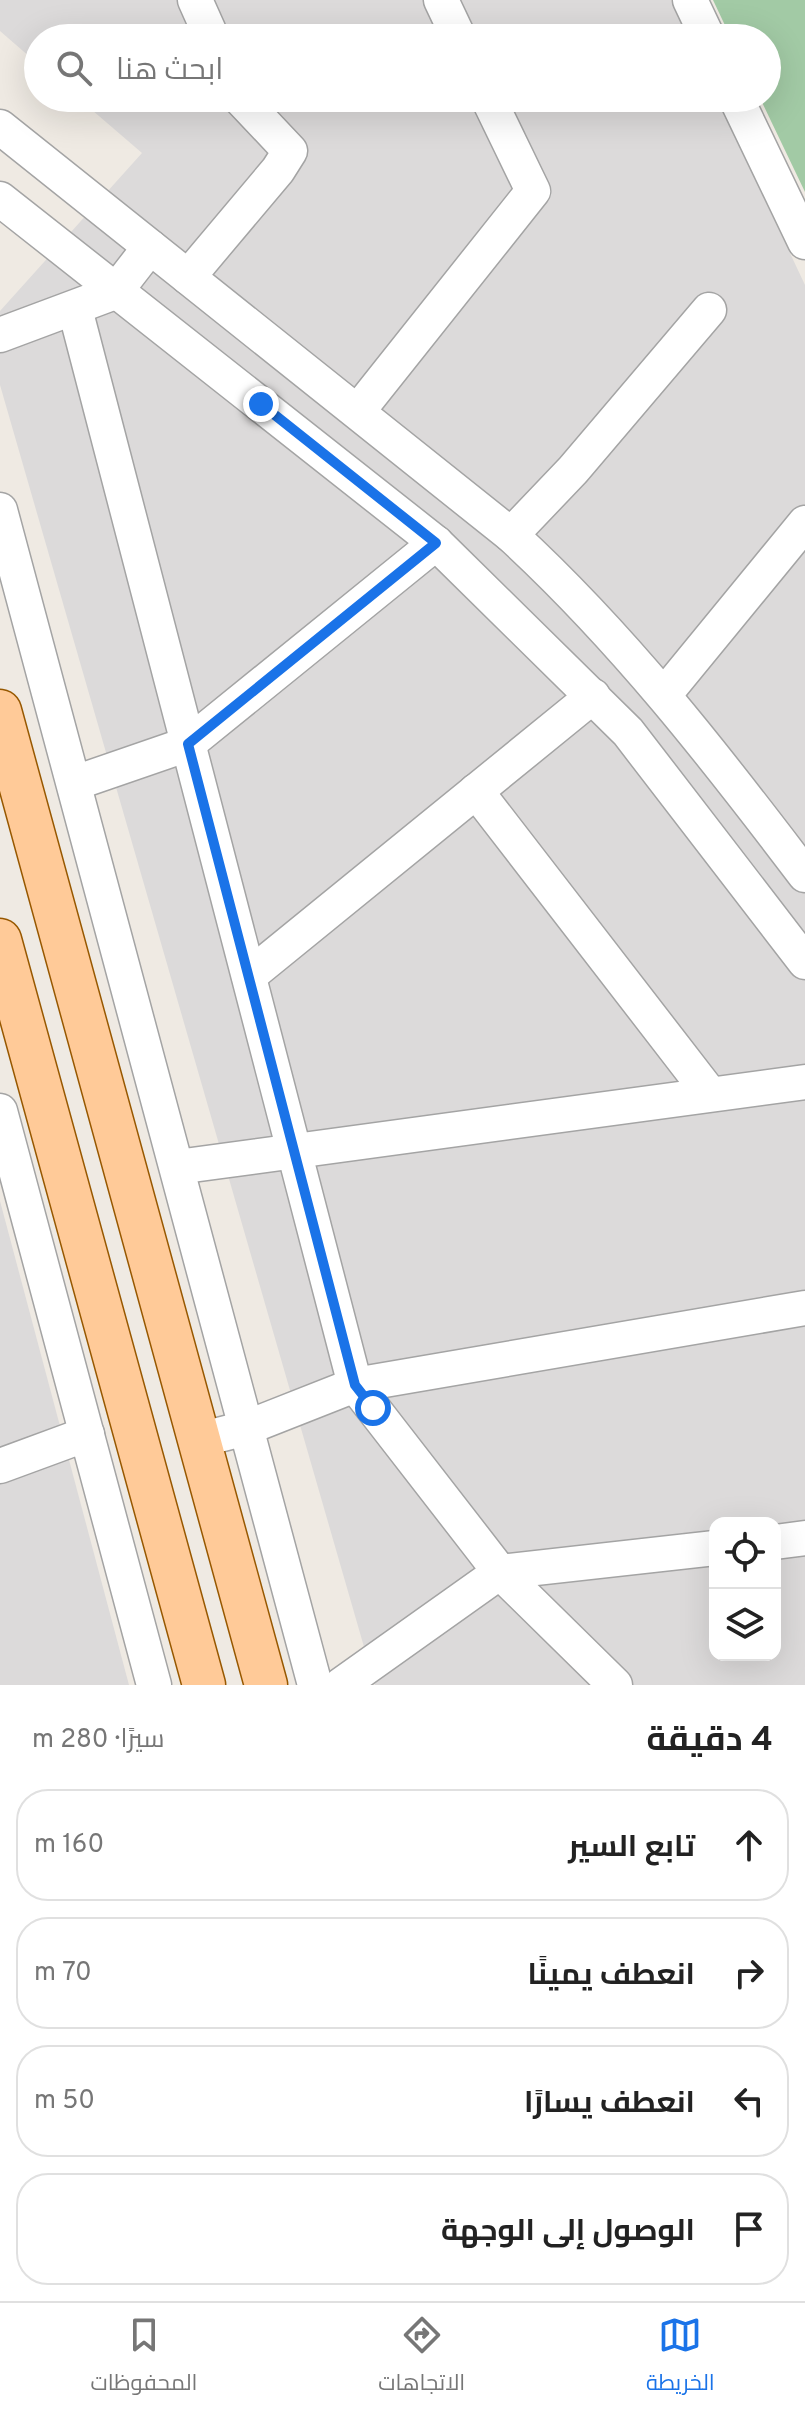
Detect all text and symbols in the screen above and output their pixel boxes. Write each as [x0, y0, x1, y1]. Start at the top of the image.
search box [24, 24, 781, 112]
icon: search [52, 46, 96, 90]
text: ابحث هنا [116, 53, 223, 90]
route end [243, 386, 279, 422]
route start [355, 1390, 391, 1426]
map controls [709, 1517, 781, 1661]
button: locate [709, 1517, 781, 1589]
button: layers [709, 1589, 781, 1661]
text: 4 دقيقة [647, 1720, 773, 1763]
text: سيرًا · 280 m [32, 1724, 165, 1757]
icon: ahead [727, 1823, 771, 1867]
text: 160 m [34, 1829, 104, 1862]
text: تابع السير [568, 1830, 695, 1867]
icon: right [727, 1951, 771, 1995]
text: 70 m [34, 1957, 92, 1990]
text: انعطف يمينًا [528, 1958, 695, 1995]
icon: left [727, 2079, 771, 2123]
text: 50 m [34, 2085, 95, 2118]
text: انعطف يسارًا [524, 2086, 695, 2123]
icon: arrive [727, 2207, 771, 2251]
text: الوصول إلى الوجهة [441, 2214, 695, 2251]
tab: المحفوظات [90, 2313, 197, 2403]
tab: الاتجاهات [378, 2313, 465, 2403]
tab: الخريطة [646, 2313, 715, 2403]

